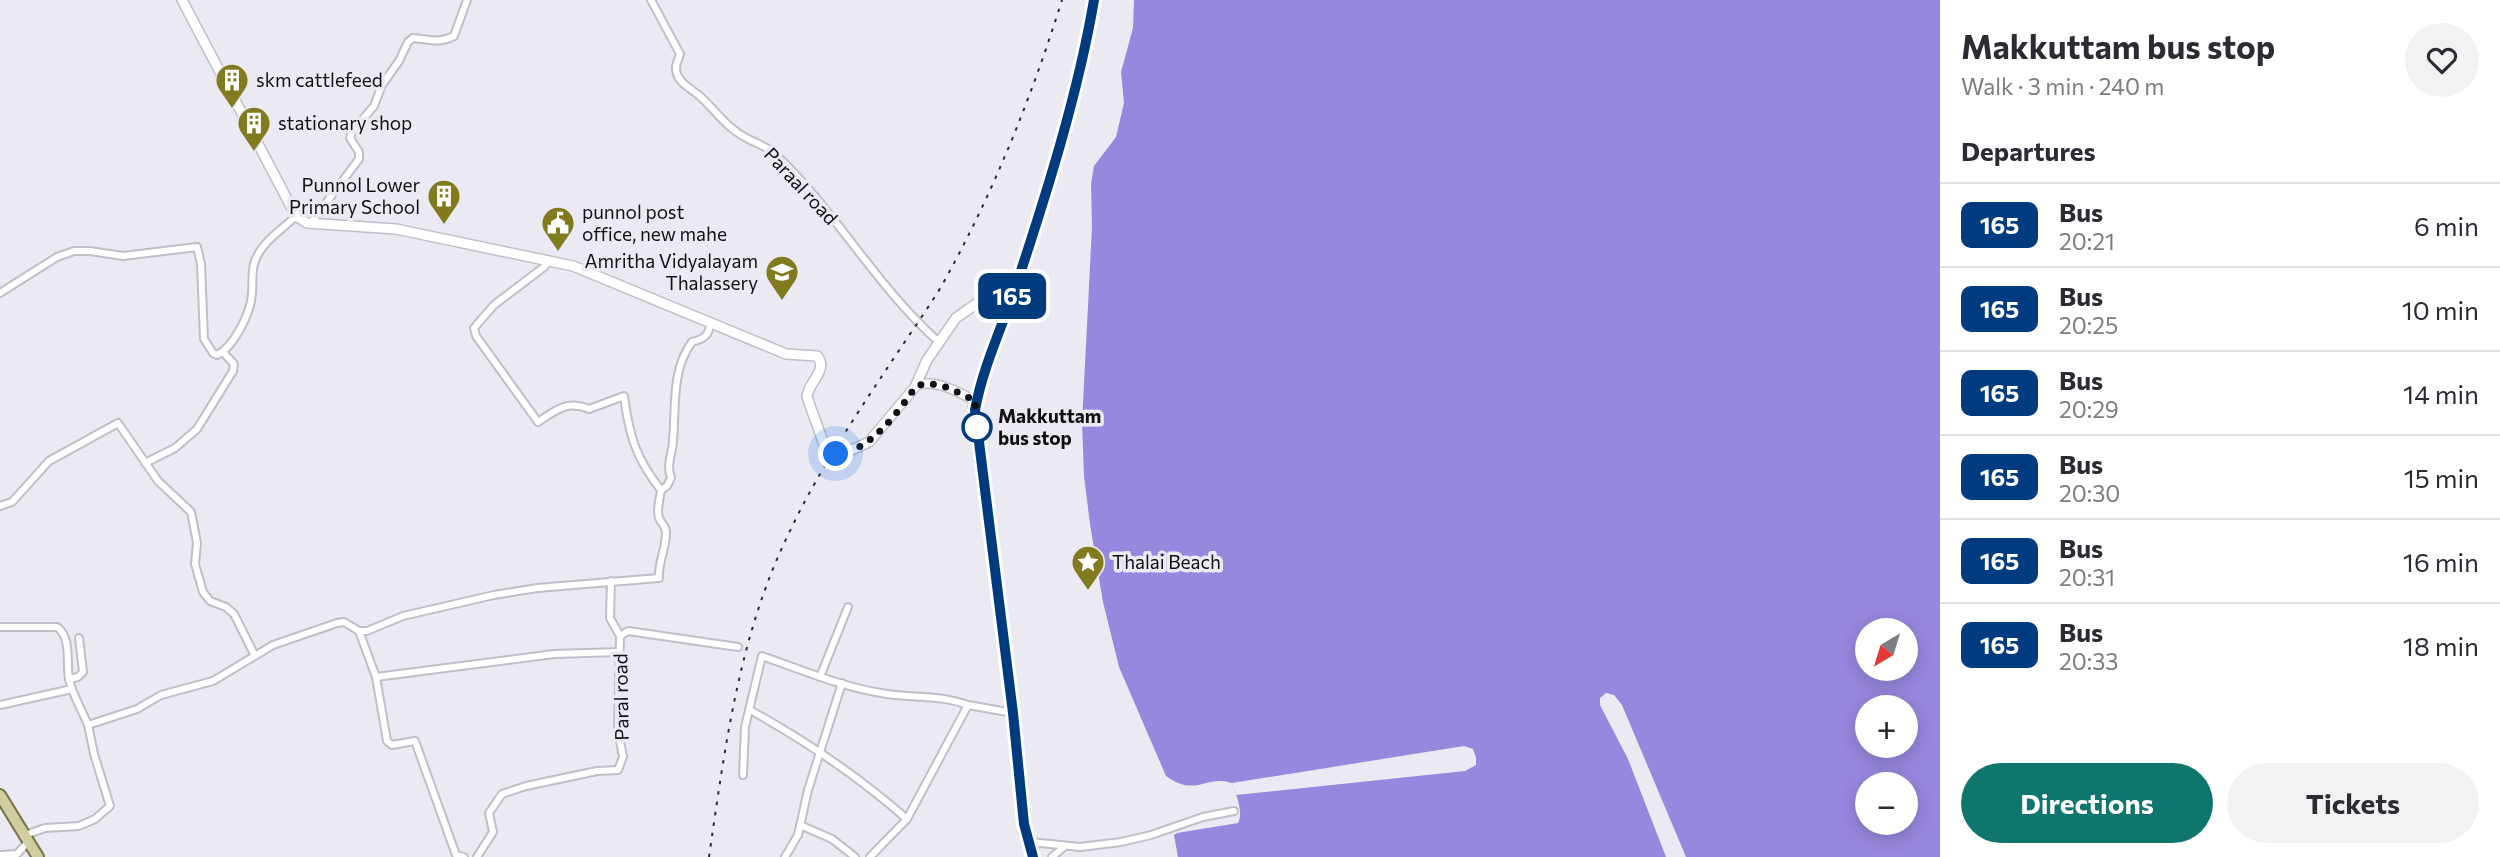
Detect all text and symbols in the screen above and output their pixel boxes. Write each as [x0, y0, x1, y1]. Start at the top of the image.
button: heart [2405, 23, 2479, 97]
text: Makkuttam bus stop [1961, 25, 2275, 66]
building icon: skm cattlefeed [213, 61, 251, 110]
place label: skm cattlefeed [256, 68, 383, 91]
text: Walk · 3 min · 240 m [1961, 72, 2164, 100]
building icon: stationary shop [235, 104, 273, 153]
place label: stationary shop [278, 111, 412, 134]
text: Departures [1961, 135, 2096, 166]
street label: Paraal road [760, 142, 843, 229]
place label: Punnol Lower Primary School [289, 173, 420, 218]
building icon: Punnol Lower Primary School [425, 177, 463, 226]
text: Bus [2059, 196, 2103, 227]
place label: punnol post office, new mahe [582, 200, 727, 245]
public building icon: punnol post office, new mahe [539, 204, 577, 253]
text: 165 [1980, 210, 2019, 239]
text: 6 min [2414, 210, 2479, 241]
text: 20:21 [2059, 227, 2115, 255]
place label: Amritha Vidyalayam Thalassery [584, 249, 758, 294]
school or university icon: Amritha Vidyalayam Thalassery [763, 253, 801, 302]
line badge: 165 [972, 273, 1052, 319]
text: Bus [2059, 280, 2103, 311]
text: 165 [992, 281, 1032, 310]
text: 165 [1980, 294, 2019, 323]
text: 10 min [2402, 294, 2479, 325]
text: 20:25 [2059, 311, 2118, 339]
text: Bus [2059, 364, 2103, 395]
text: 165 [1980, 378, 2019, 407]
text: 14 min [2403, 378, 2479, 409]
text: 20:29 [2059, 395, 2119, 423]
place label: Makkuttam bus stop [998, 404, 1101, 449]
marker: Makkuttam bus stop [962, 412, 992, 442]
your location [818, 436, 853, 471]
text: Bus [2059, 448, 2103, 479]
text: 165 [1980, 462, 2019, 491]
text: 15 min [2404, 462, 2479, 493]
text: 20:30 [2059, 479, 2120, 507]
text: Bus [2059, 532, 2103, 563]
place icon: Thalai Beach [1069, 543, 1107, 592]
text: 165 [1980, 546, 2019, 575]
text: 16 min [2403, 546, 2479, 577]
place label: Thalai Beach [1112, 550, 1221, 573]
text: 20:31 [2059, 563, 2115, 591]
text: Bus [2059, 616, 2103, 647]
north arrow [1855, 618, 1918, 681]
map controls [1855, 618, 1918, 835]
text: 165 [1980, 630, 2019, 659]
text: 18 min [2403, 630, 2479, 661]
text: 20:33 [2059, 647, 2118, 675]
street label: Paral road [608, 653, 633, 741]
button: + [1855, 695, 1918, 758]
button: Directions [1961, 763, 2213, 843]
button: Tickets [2227, 763, 2479, 843]
button: − [1855, 772, 1918, 835]

